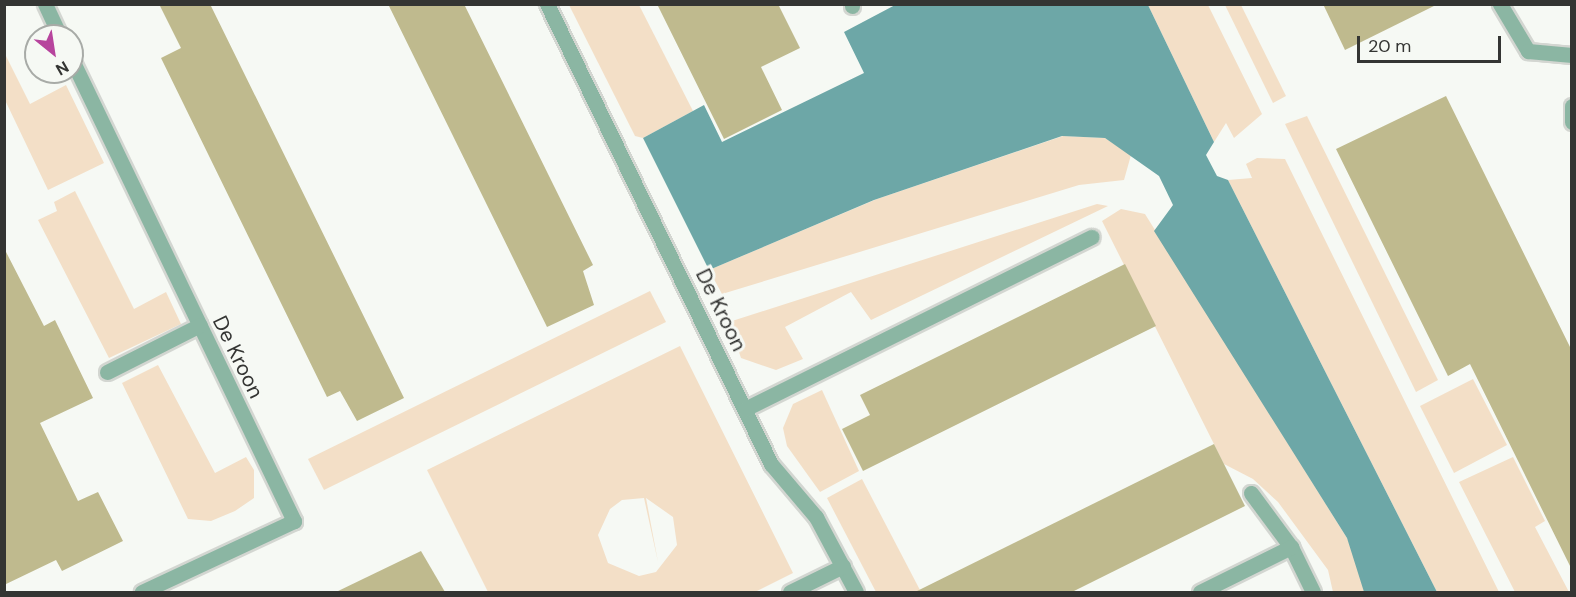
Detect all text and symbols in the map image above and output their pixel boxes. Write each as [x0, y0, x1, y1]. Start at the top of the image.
north arrow [24, 24, 84, 84]
scale bar [1360, 24, 1504, 62]
text: 20 m [1368, 34, 1411, 58]
text: N [52, 56, 73, 80]
street label: De Kroon [690, 265, 752, 355]
street label: De Kroon [207, 312, 269, 402]

